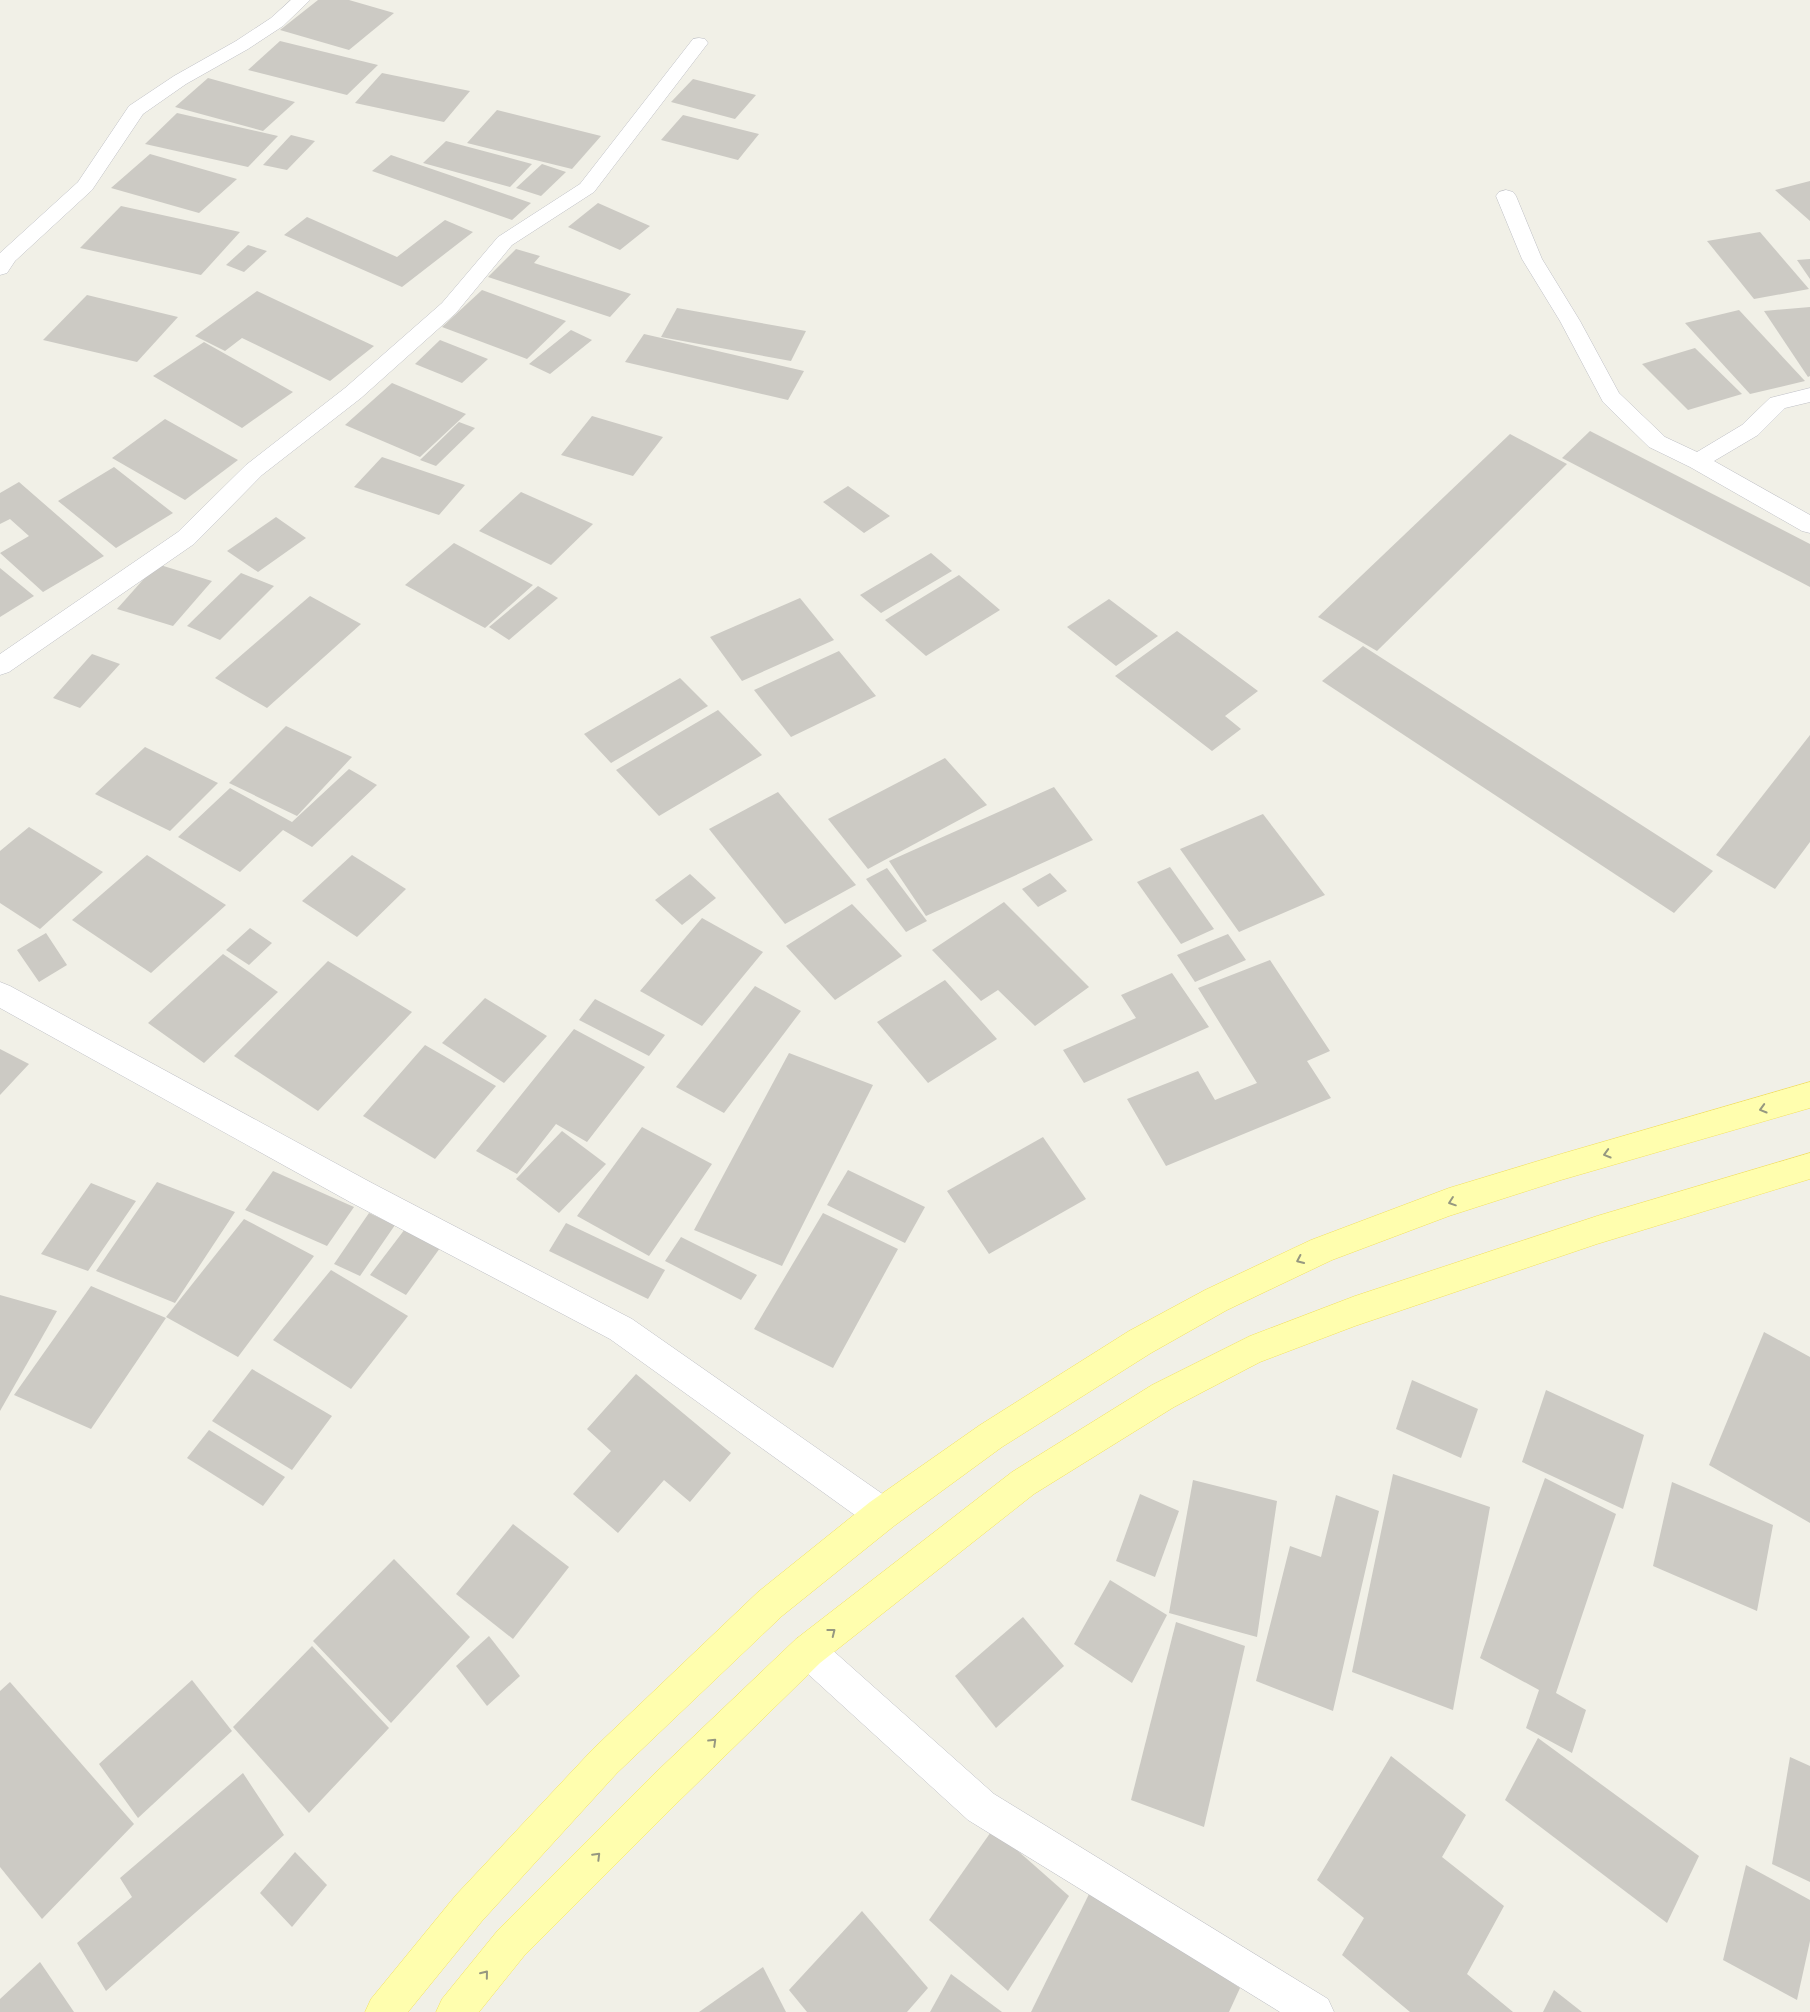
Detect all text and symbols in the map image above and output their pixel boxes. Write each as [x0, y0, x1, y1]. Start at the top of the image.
one-way arrow [1760, 1104, 1768, 1114]
one-way arrow [1603, 1148, 1612, 1159]
one-way arrow [1448, 1196, 1457, 1206]
one-way arrow [1296, 1254, 1305, 1265]
one-way arrow [826, 1629, 836, 1638]
one-way arrow [707, 1739, 716, 1748]
one-way arrow [591, 1853, 600, 1862]
one-way arrow [480, 1971, 488, 1980]

